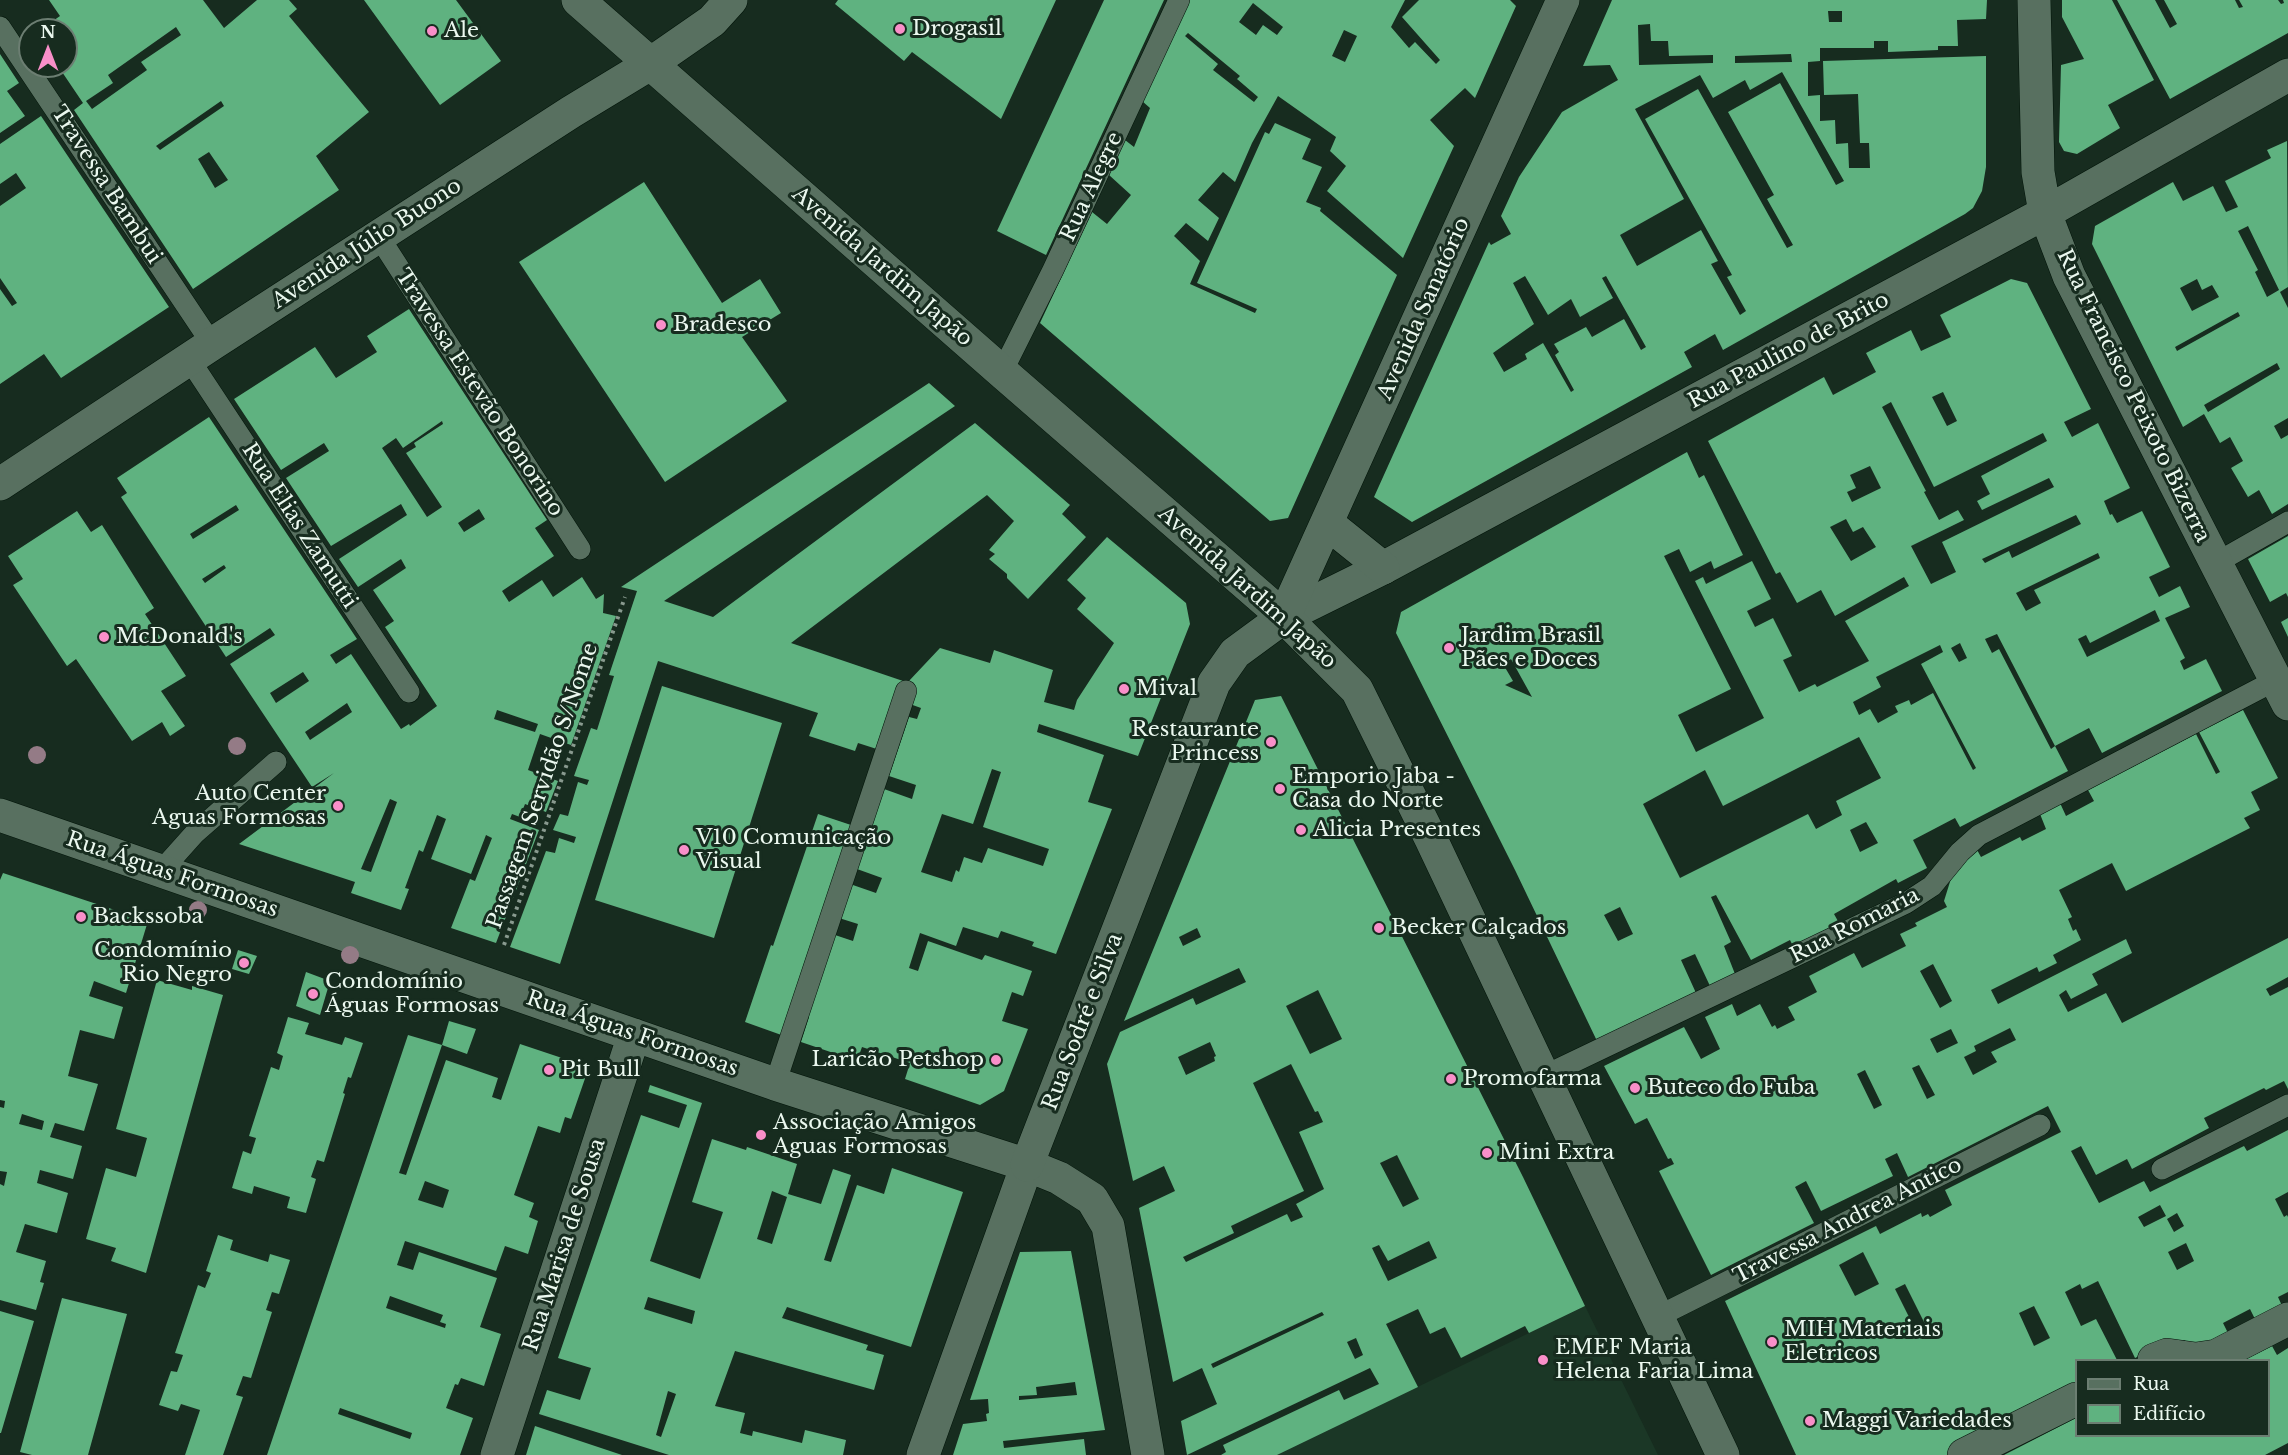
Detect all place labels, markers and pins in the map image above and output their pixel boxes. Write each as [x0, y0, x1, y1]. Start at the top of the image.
place label: Drogasil [912, 16, 1002, 42]
place label: Ale [444, 18, 479, 44]
marker: Drogasil [893, 22, 907, 36]
marker: Ale [425, 24, 439, 38]
place label: Bradesco [673, 312, 771, 338]
marker: Bradesco [654, 318, 668, 332]
place label: Jardim Brasil Pães e Doces [1461, 623, 1601, 673]
place label: McDonald's [116, 624, 243, 650]
marker: McDonald's [97, 630, 111, 644]
marker: Jardim Brasil Pães e Doces [1442, 641, 1456, 655]
place label: Mival [1136, 676, 1197, 702]
marker: Mival [1117, 682, 1131, 696]
place label: Restaurante Princess [1131, 717, 1259, 767]
marker: Restaurante Princess [1264, 735, 1278, 749]
place label: Emporio Jaba - Casa do Norte [1292, 764, 1455, 814]
place label: Auto Center Aguas Formosas [152, 781, 326, 831]
marker: Emporio Jaba - Casa do Norte [1273, 782, 1287, 796]
marker: Auto Center Aguas Formosas [331, 799, 345, 813]
place label: Alicia Presentes [1313, 817, 1481, 843]
marker: Alicia Presentes [1294, 823, 1308, 837]
place label: V10 Comunicação Visual [696, 825, 891, 875]
marker: V10 Comunicação Visual [677, 843, 691, 857]
place label: Backssoba [93, 904, 203, 930]
marker: Backssoba [74, 910, 88, 924]
place label: Becker Calçados [1391, 915, 1566, 941]
marker: Becker Calçados [1372, 921, 1386, 935]
place label: Condomínio Rio Negro [94, 938, 232, 988]
marker: Condomínio Rio Negro [237, 956, 251, 970]
place label: Condomínio Águas Formosas [325, 969, 499, 1019]
marker: Condomínio Águas Formosas [306, 987, 320, 1001]
place label: Laricão Petshop [812, 1047, 984, 1073]
marker: Laricão Petshop [989, 1053, 1003, 1067]
place label: Pit Bull [561, 1057, 640, 1083]
marker: Pit Bull [542, 1063, 556, 1077]
place label: Promofarma [1463, 1066, 1602, 1092]
marker: Promofarma [1444, 1072, 1458, 1086]
place label: Buteco do Fuba [1647, 1075, 1816, 1101]
marker: Buteco do Fuba [1628, 1081, 1642, 1095]
place label: Associação Amigos Aguas Formosas [773, 1110, 976, 1160]
marker: Associação Amigos Aguas Formosas [754, 1128, 768, 1142]
place label: Mini Extra [1499, 1140, 1614, 1166]
marker: Mini Extra [1480, 1146, 1494, 1160]
place label: MIH Materiais Eletricos [1784, 1317, 1941, 1367]
place label: EMEF Maria Helena Faria Lima [1555, 1335, 1753, 1385]
marker: MIH Materiais Eletricos [1765, 1335, 1779, 1349]
marker: EMEF Maria Helena Faria Lima [1536, 1353, 1550, 1367]
place label: Maggi Variedades [1822, 1408, 2012, 1434]
marker: Maggi Variedades [1803, 1414, 1817, 1428]

